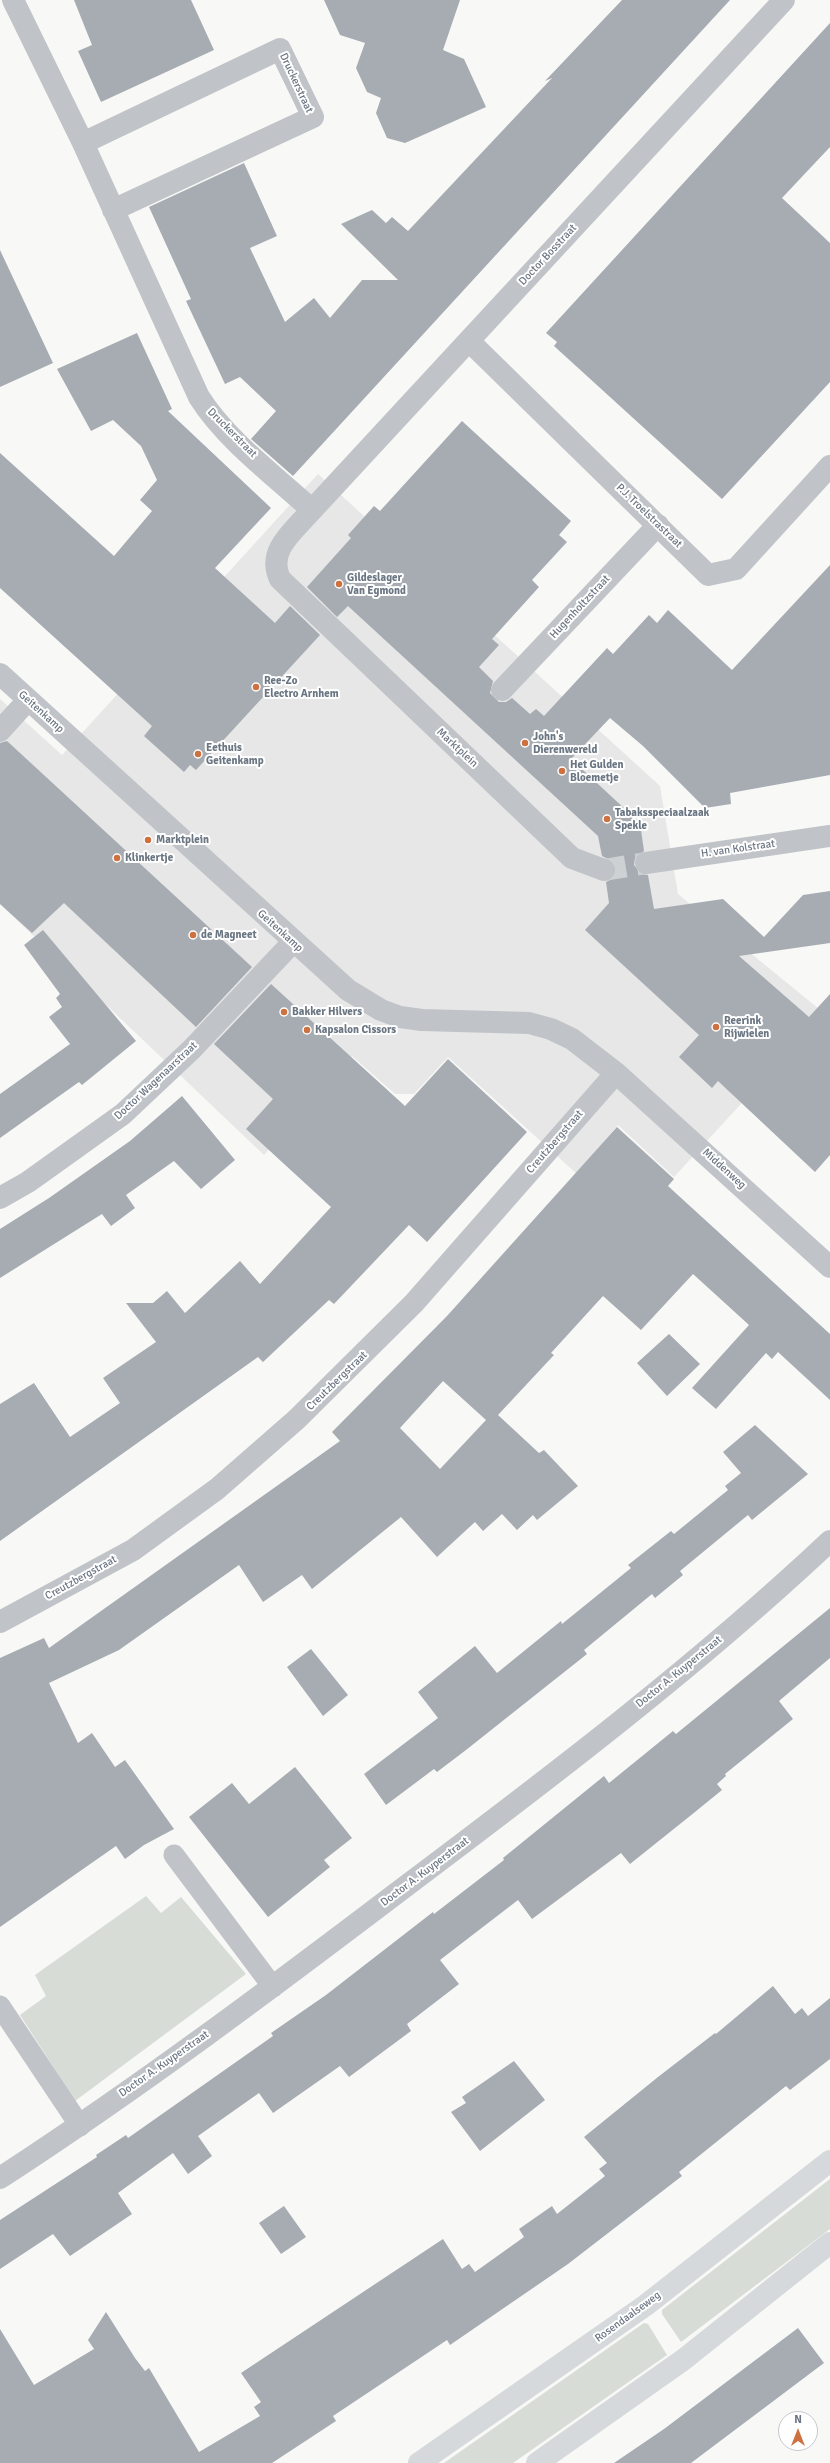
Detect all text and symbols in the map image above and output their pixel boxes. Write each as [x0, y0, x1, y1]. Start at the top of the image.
street label: Druckerstraat [276, 51, 316, 115]
street label: Doctor Bosstraat [516, 222, 580, 288]
street label: Druckerstraat [204, 405, 260, 461]
street label: P.J. Troelstrastraat [613, 481, 685, 551]
place label: Gildeslager Van Egmond [347, 571, 406, 597]
street label: Hugenholtzstraat [547, 573, 613, 641]
marker: Gildeslager Van Egmond [334, 579, 344, 589]
place label: Ree-Zo Electro Arnhem [264, 674, 339, 700]
marker: Ree-Zo Electro Arnhem [251, 682, 261, 692]
street label: Geitenkamp [16, 688, 66, 736]
street label: Marktplein [434, 726, 480, 770]
place label: John's Dierenwereld [533, 730, 597, 756]
marker: John's Dierenwereld [520, 738, 530, 748]
place label: Eethuis Geitenkamp [206, 741, 264, 767]
marker: Eethuis Geitenkamp [193, 749, 203, 759]
place label: Het Gulden Bloemetje [570, 758, 624, 784]
marker: Het Gulden Bloemetje [557, 766, 567, 776]
place label: Tabaksspeciaalzaak Spekle [615, 806, 709, 832]
marker: Tabaksspeciaalzaak Spekle [602, 814, 612, 824]
place label: Marktplein [156, 833, 209, 847]
marker: Marktplein [143, 835, 153, 845]
street label: H. van Kolstraat [700, 837, 776, 861]
place label: Klinkertje [125, 851, 173, 865]
marker: Klinkertje [112, 853, 122, 863]
street label: Geitenkamp [255, 907, 305, 955]
place label: de Magneet [201, 928, 257, 942]
marker: de Magneet [188, 930, 198, 940]
place label: Bakker Hilvers [292, 1005, 362, 1019]
marker: Bakker Hilvers [279, 1007, 289, 1017]
place label: Reerink Rijwielen [724, 1014, 769, 1040]
marker: Reerink Rijwielen [711, 1022, 721, 1032]
place label: Kapsalon Cissors [315, 1023, 396, 1037]
marker: Kapsalon Cissors [302, 1025, 312, 1035]
street label: Doctor Wagenaarstraat [112, 1039, 200, 1123]
street label: Creutzbergstraat [524, 1108, 586, 1176]
street label: Middenweg [700, 1146, 748, 1192]
street label: Creutzbergstraat [304, 1349, 370, 1413]
street label: Creutzbergstraat [43, 1553, 119, 1603]
street label: Doctor A. Kuyperstraat [633, 1633, 725, 1711]
street label: Doctor A. Kuyperstraat [378, 1835, 472, 1909]
street label: Doctor A. Kuyperstraat [116, 2028, 212, 2100]
street label: Rosendaalseweg [593, 2289, 663, 2345]
north arrow [778, 2411, 818, 2451]
text: N [794, 2413, 802, 2426]

